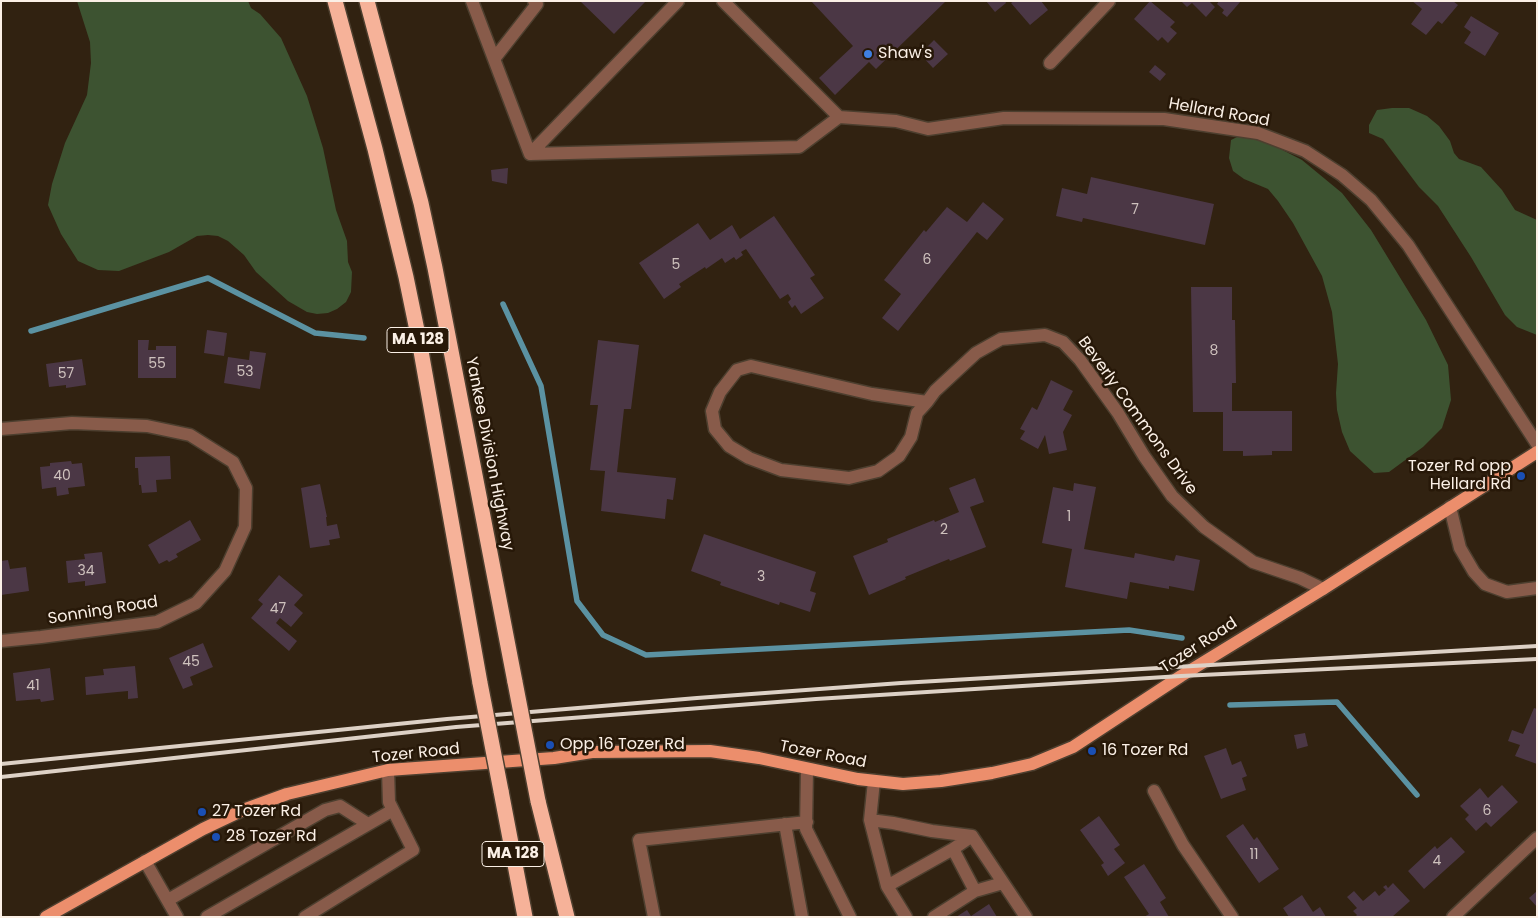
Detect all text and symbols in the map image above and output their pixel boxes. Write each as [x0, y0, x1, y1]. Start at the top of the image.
place label: Shaw's [878, 44, 932, 64]
marker: Shaw's [862, 48, 874, 60]
street label: Hellard Road [1167, 95, 1271, 131]
house number: 7 [1131, 202, 1139, 218]
house number: 6 [923, 252, 931, 268]
house number: 5 [672, 257, 680, 273]
road number: MA 128 [387, 328, 449, 352]
street label: Beverly Commons Drive [1073, 333, 1201, 499]
house number: 8 [1210, 343, 1218, 359]
street label: Yankee Division Highway [461, 355, 517, 553]
house number: 55 [148, 356, 166, 372]
house number: 53 [236, 364, 254, 380]
house number: 57 [58, 366, 74, 382]
place label: Tozer Rd opp Hellard Rd [1408, 457, 1511, 495]
house number: 40 [53, 468, 71, 484]
marker: Tozer Rd opp Hellard Rd [1515, 470, 1527, 482]
house number: 1 [1067, 509, 1071, 525]
house number: 2 [940, 522, 948, 538]
house number: 34 [77, 563, 95, 579]
house number: 3 [757, 569, 765, 585]
street label: Sonning Road [47, 593, 159, 629]
house number: 47 [270, 601, 286, 617]
street label: Tozer Road [1157, 614, 1241, 678]
house number: 45 [182, 654, 200, 670]
house number: 41 [26, 678, 40, 694]
place label: Opp 16 Tozer Rd [560, 735, 685, 755]
street label: Tozer Road [778, 737, 868, 773]
marker: Opp 16 Tozer Rd [544, 739, 556, 751]
street label: Tozer Road [371, 740, 461, 768]
place label: 16 Tozer Rd [1102, 741, 1188, 761]
marker: 16 Tozer Rd [1086, 745, 1098, 757]
place label: 27 Tozer Rd [212, 802, 301, 822]
house number: 6 [1483, 803, 1491, 819]
marker: 27 Tozer Rd [196, 806, 208, 818]
place label: 28 Tozer Rd [226, 827, 316, 847]
marker: 28 Tozer Rd [210, 831, 222, 843]
road number: MA 128 [482, 842, 544, 866]
house number: 11 [1250, 847, 1258, 863]
house number: 4 [1433, 853, 1441, 869]

